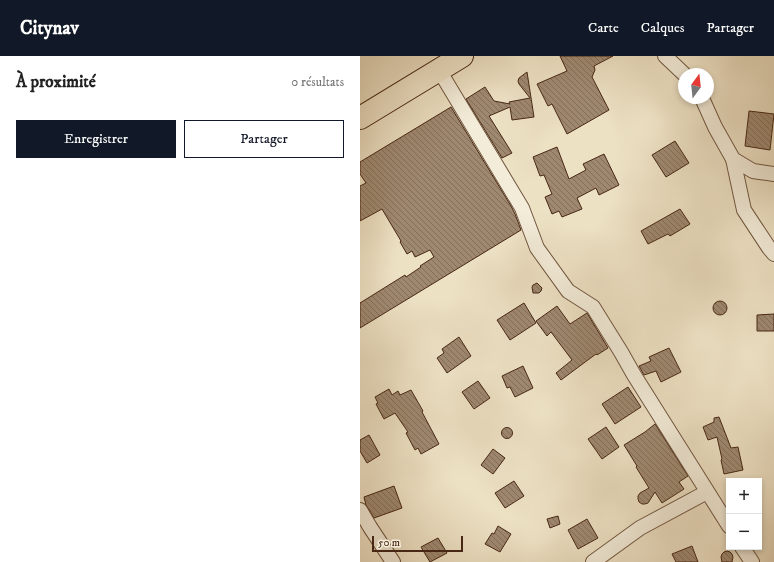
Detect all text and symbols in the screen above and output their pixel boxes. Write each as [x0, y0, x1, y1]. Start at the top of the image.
text: Citynav [20, 17, 79, 40]
text: Carte [588, 19, 619, 37]
text: Calques [641, 19, 684, 37]
text: Partager [706, 19, 754, 37]
north arrow [678, 68, 714, 104]
text: À proximité [16, 71, 96, 93]
text: 0 résultats [291, 74, 344, 90]
button: Enregistrer [16, 120, 176, 158]
button: Partager [184, 120, 344, 158]
map controls [726, 478, 762, 550]
button: + [726, 478, 762, 514]
button: − [726, 514, 762, 550]
scale bar [372, 534, 463, 553]
text: 50 m [378, 536, 400, 550]

